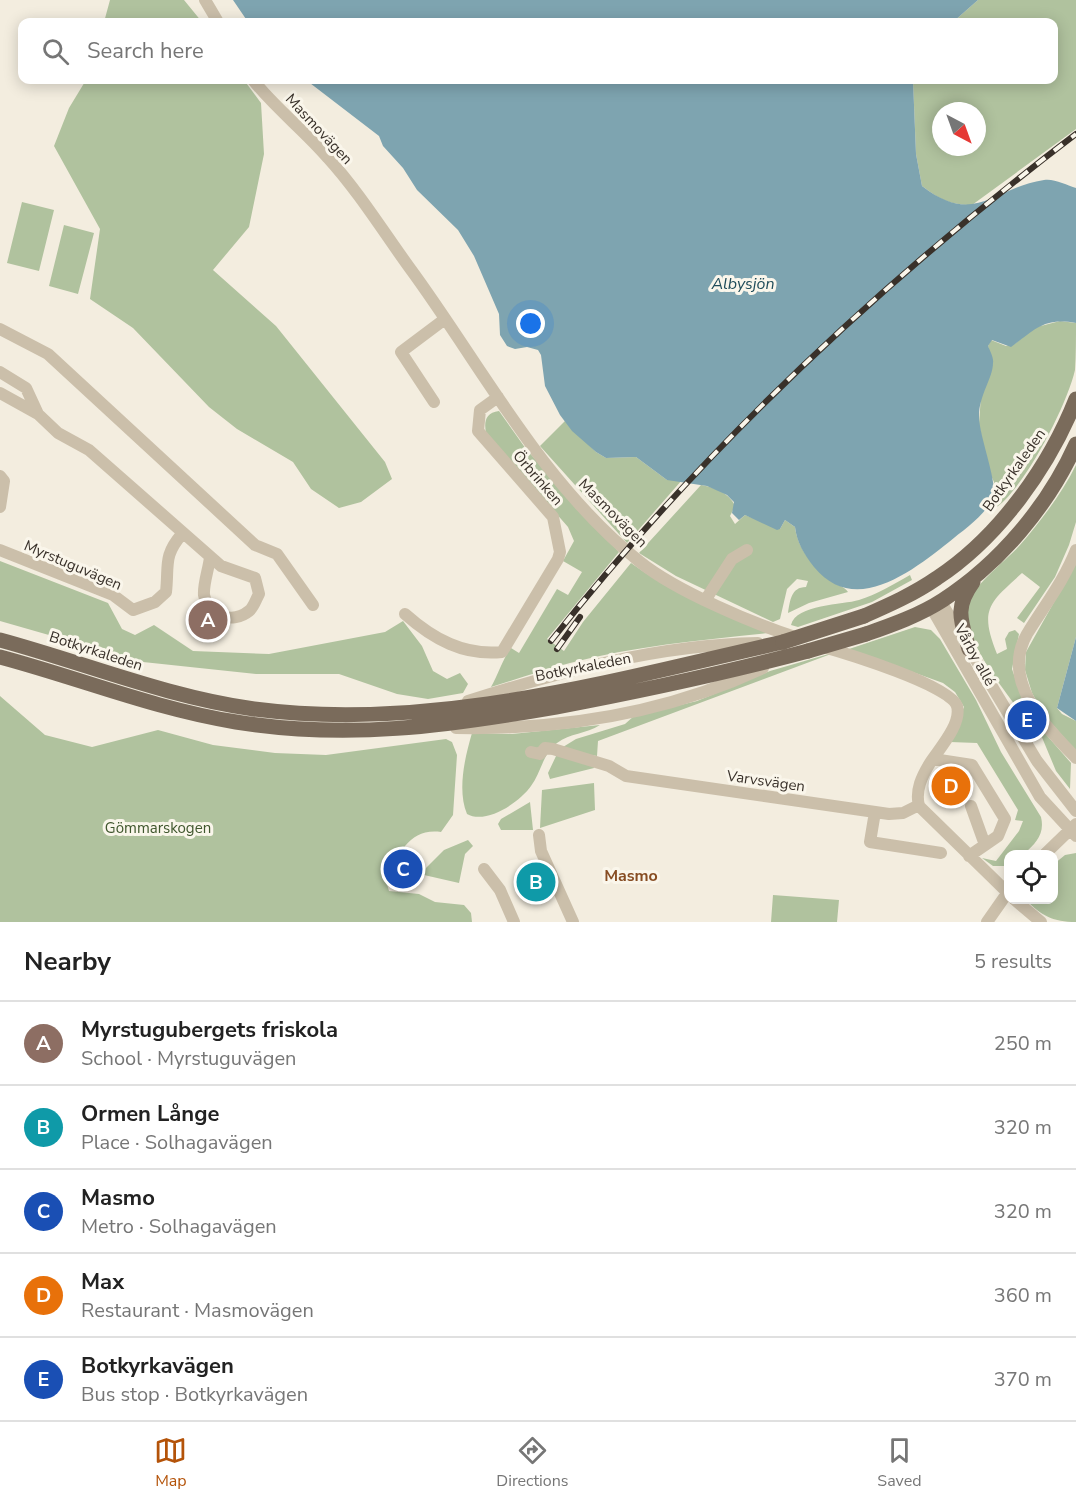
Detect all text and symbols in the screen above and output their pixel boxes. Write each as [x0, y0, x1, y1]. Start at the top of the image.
search box [18, 18, 1058, 84]
icon: search [39, 35, 72, 68]
text: Search here [87, 36, 204, 66]
street label: Masmovägen [281, 89, 357, 169]
north arrow [932, 102, 986, 156]
water label: Albysjön [710, 273, 775, 295]
your location [516, 309, 545, 338]
street label: Botkyrkaleden [978, 425, 1050, 515]
street label: Örbrinken [509, 446, 567, 510]
street label: Masmovägen [574, 474, 652, 552]
street label: Myrstuguvägen [21, 535, 125, 595]
pin: A [188, 598, 228, 642]
street label: Vårby allé [949, 620, 1000, 689]
street label: Botkyrkaleden [47, 627, 145, 675]
street label: Botkyrkaleden [533, 648, 633, 686]
pin: E [1008, 698, 1046, 742]
pin: D [932, 764, 970, 808]
street label: Varvsvägen [725, 765, 806, 796]
park label: Gömmarskogen [105, 818, 211, 838]
pin: C [384, 846, 422, 892]
map controls [1004, 850, 1058, 904]
button: locate [1004, 850, 1058, 904]
pin: B [516, 860, 556, 904]
district label: Masmo [604, 865, 658, 887]
text: Nearby [24, 944, 111, 979]
text: 5 results [974, 948, 1052, 975]
text: Myrstugubergets friskola [81, 1015, 338, 1045]
text: A [36, 1030, 51, 1057]
text: 250 m [994, 1030, 1052, 1057]
text: School · Myrstuguvägen [81, 1045, 296, 1072]
text: Ormen Långe [81, 1099, 219, 1129]
text: B [37, 1114, 50, 1141]
text: 320 m [994, 1114, 1052, 1141]
text: Place · Solhagavägen [81, 1129, 273, 1156]
text: Masmo [81, 1183, 155, 1213]
text: C [37, 1198, 50, 1225]
text: 320 m [994, 1198, 1052, 1225]
text: Metro · Solhagavägen [81, 1213, 277, 1240]
text: Max [81, 1267, 124, 1297]
text: D [36, 1282, 51, 1309]
text: 360 m [994, 1282, 1052, 1309]
text: Restaurant · Masmovägen [81, 1297, 314, 1324]
text: Botkyrkavägen [81, 1351, 234, 1381]
text: E [38, 1366, 49, 1393]
text: 370 m [994, 1366, 1052, 1393]
text: Bus stop · Botkyrkavägen [81, 1381, 308, 1408]
tab: Map [154, 1434, 187, 1492]
tab: Directions [496, 1434, 568, 1492]
tab: Saved [877, 1434, 922, 1492]

